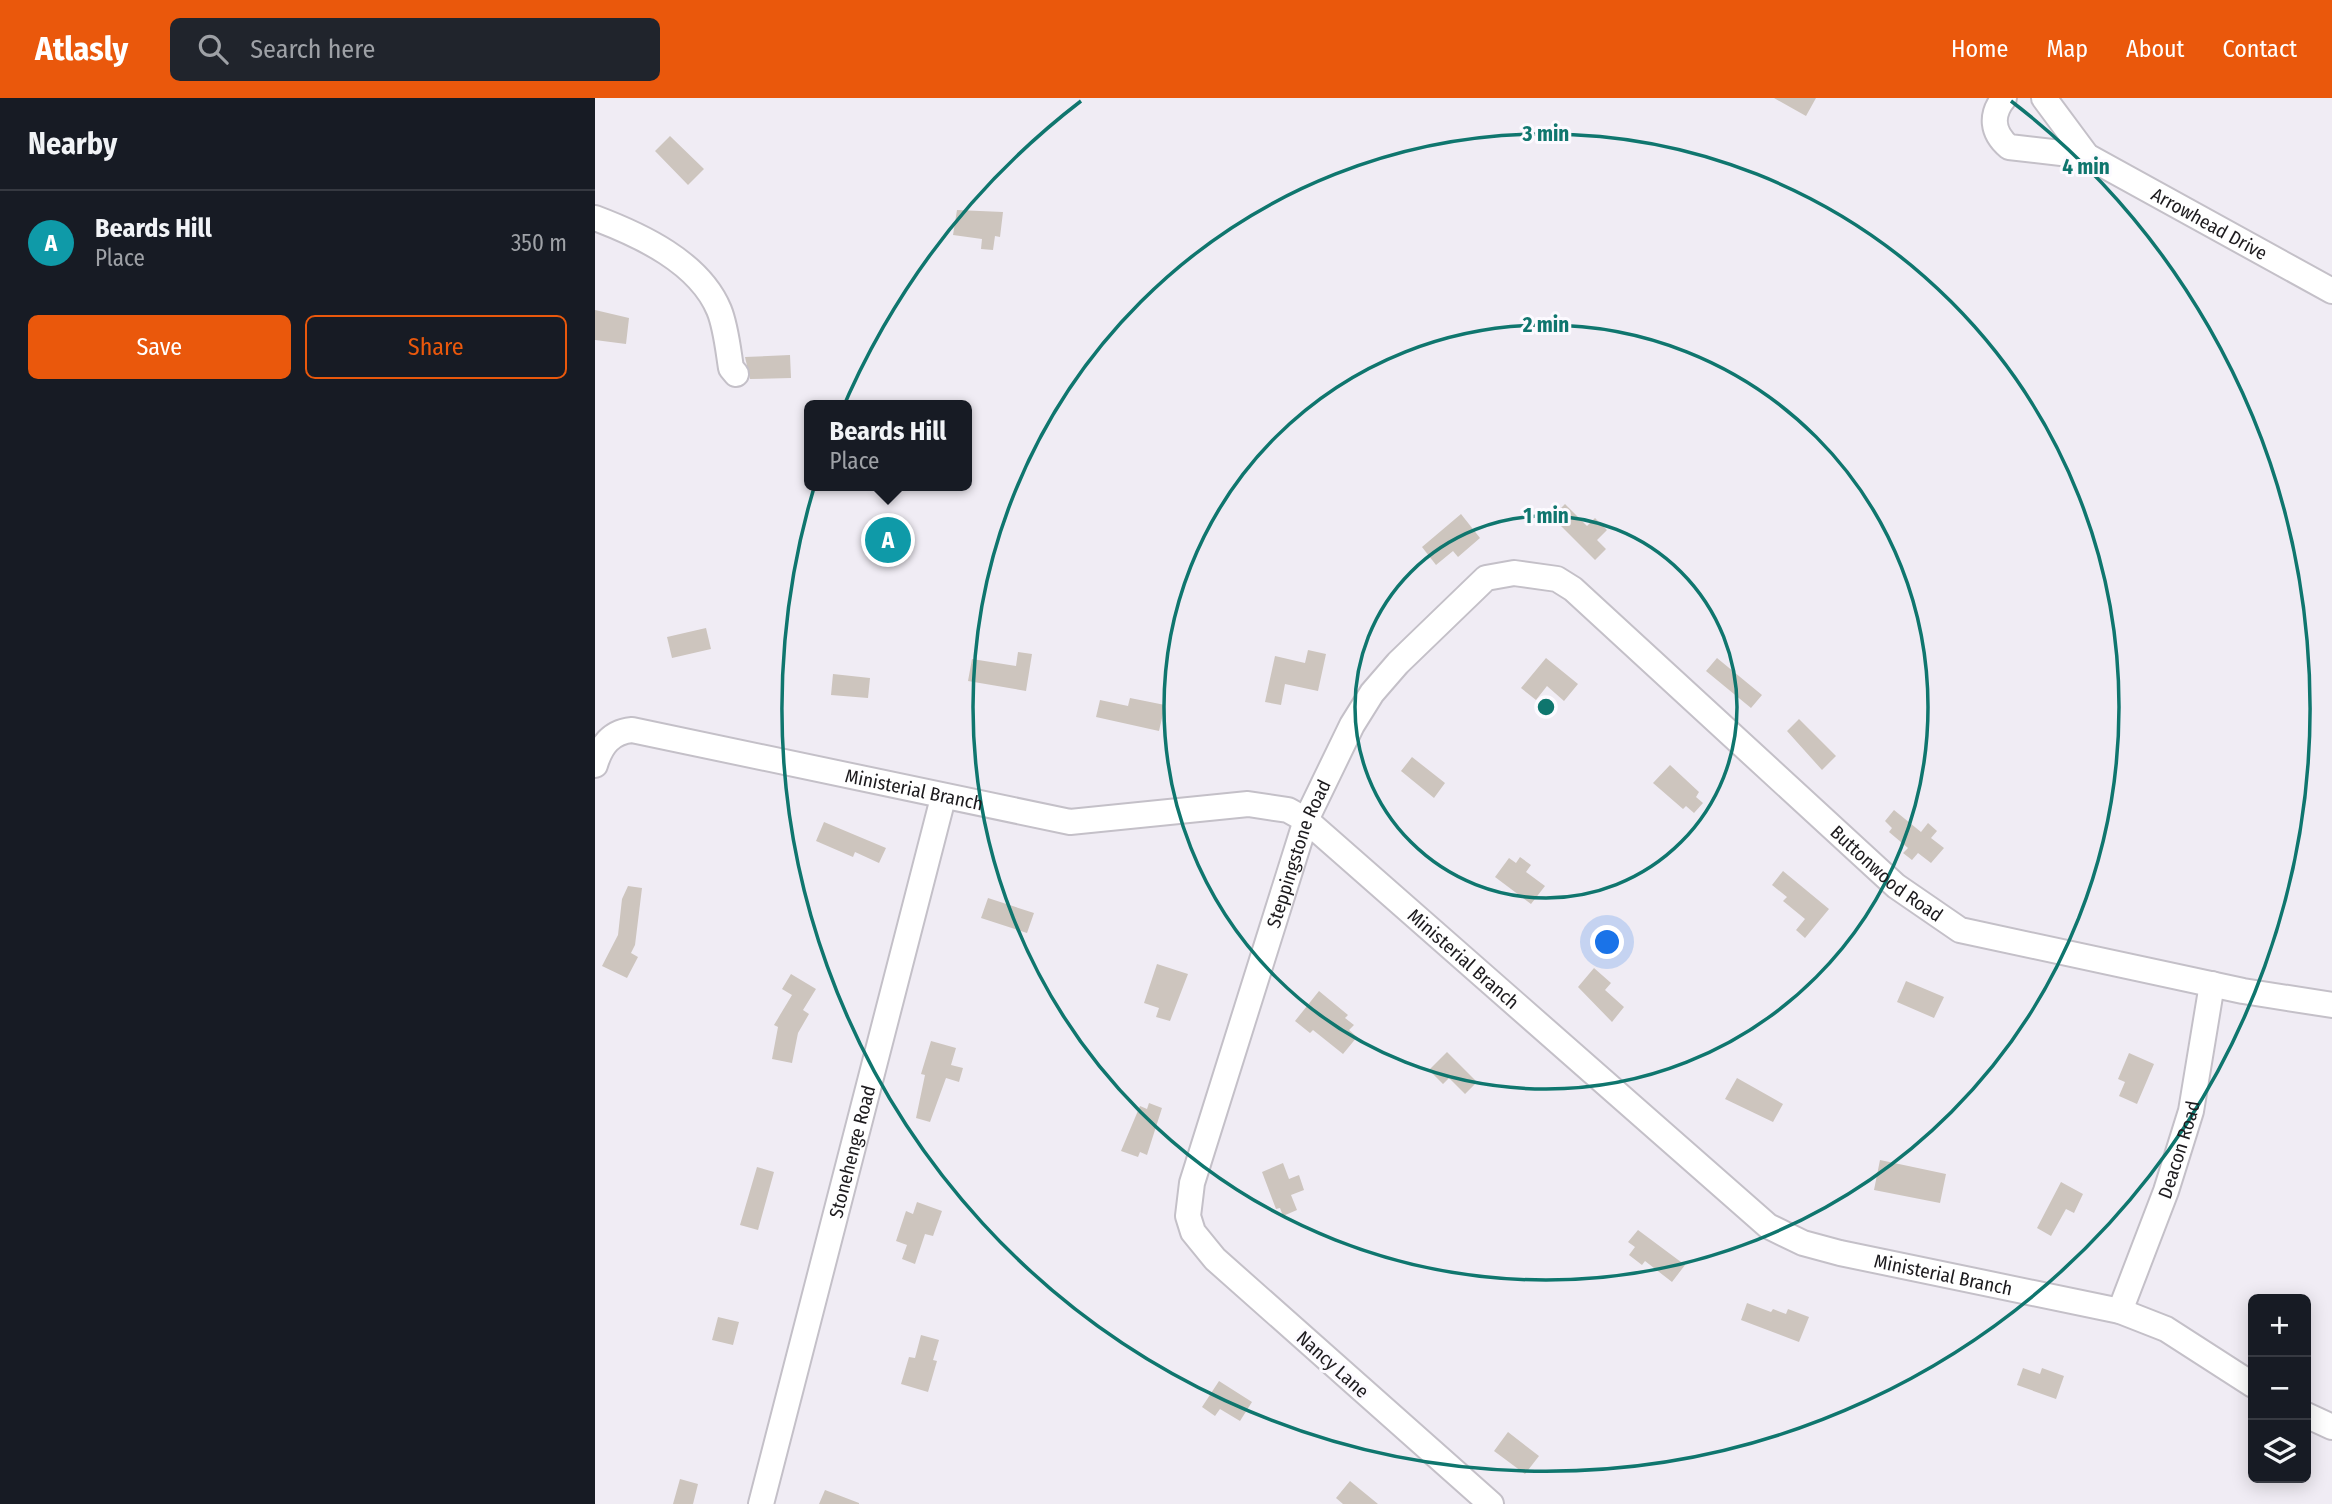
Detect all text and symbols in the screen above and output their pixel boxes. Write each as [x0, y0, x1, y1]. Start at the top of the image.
search box [170, 18, 660, 81]
text: Atlasly [35, 29, 128, 69]
icon: search [194, 30, 232, 68]
text: Search here [250, 34, 375, 65]
text: Home [1951, 35, 2008, 63]
text: Map [2046, 35, 2088, 63]
text: About [2126, 35, 2184, 63]
text: Contact [2222, 35, 2297, 63]
text: 3 min [1522, 121, 1569, 147]
text: Nearby [28, 126, 117, 162]
text: 4 min [2062, 154, 2110, 180]
street label: Arrowhead Drive [2147, 183, 2271, 265]
text: Beards Hill [95, 213, 212, 244]
text: A [45, 229, 57, 257]
text: 350 m [511, 229, 567, 257]
text: Place [95, 244, 145, 272]
text: 2 min [1522, 312, 1569, 338]
button: Save [28, 315, 291, 379]
button: Share [305, 315, 567, 379]
popup [804, 400, 972, 491]
text: Beards Hill [830, 416, 946, 447]
text: Place [830, 447, 879, 475]
text: 1 min [1523, 503, 1569, 529]
pin: A [865, 514, 911, 566]
centre of rings [1534, 695, 1558, 719]
street label: Ministerial Branch [843, 764, 985, 815]
street label: Steppingstone Road [1262, 776, 1336, 931]
street label: Buttonwood Road [1826, 821, 1947, 927]
street label: Ministerial Branch [1403, 904, 1524, 1014]
your location [1590, 925, 1624, 959]
street label: Stonehenge Road [824, 1083, 880, 1220]
street label: Deacon Road [2153, 1099, 2205, 1202]
street label: Ministerial Branch [1872, 1249, 2014, 1300]
map controls [2248, 1294, 2311, 1483]
button: + [2248, 1294, 2311, 1357]
street label: Nancy Lane [1292, 1326, 1373, 1403]
button: − [2248, 1357, 2311, 1420]
button: layers [2248, 1420, 2311, 1483]

